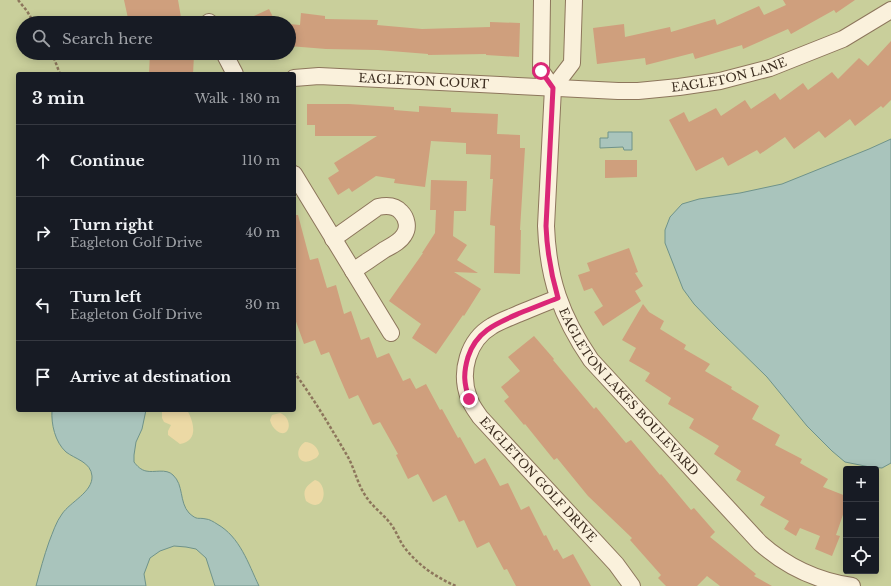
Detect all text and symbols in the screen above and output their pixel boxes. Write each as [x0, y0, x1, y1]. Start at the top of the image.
search box [16, 16, 296, 60]
icon: search [30, 27, 52, 49]
text: Search here [62, 29, 153, 48]
street label: EAGLETON LANE [670, 54, 789, 95]
route start [532, 62, 550, 80]
street label: EAGLETON COURT [358, 70, 490, 92]
text: 3 min [32, 88, 85, 109]
text: Walk · 180 m [195, 90, 280, 107]
icon: ahead [32, 150, 54, 172]
text: Continue [70, 151, 145, 170]
text: 110 m [241, 152, 280, 169]
text: Turn right [70, 215, 153, 234]
icon: right [32, 222, 54, 244]
text: 40 m [245, 224, 280, 241]
text: Eagleton Golf Drive [70, 234, 202, 251]
text: Turn left [70, 287, 141, 306]
icon: left [32, 294, 54, 316]
text: 30 m [245, 296, 280, 313]
street label: EAGLETON LAKES BOULEVARD [556, 305, 702, 479]
text: Eagleton Golf Drive [70, 306, 202, 323]
icon: arrive [32, 366, 54, 388]
text: Arrive at destination [70, 367, 231, 386]
route end [460, 390, 478, 408]
street label: EAGLETON GOLF DRIVE [477, 414, 600, 545]
map controls [843, 466, 879, 574]
button: + [843, 466, 879, 502]
button: − [843, 502, 879, 538]
button: locate [843, 538, 879, 574]

